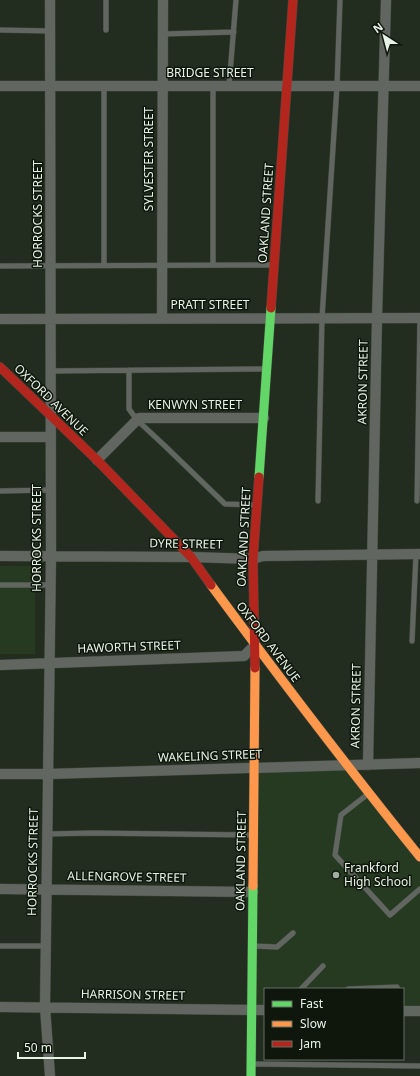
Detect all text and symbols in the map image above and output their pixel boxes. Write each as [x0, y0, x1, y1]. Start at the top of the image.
north arrow [364, 16, 404, 56]
text: N [370, 19, 386, 36]
street label: BRIDGE STREET [166, 64, 254, 81]
street label: SYLVESTER STREET [140, 106, 157, 211]
street label: HORROCKS STREET [29, 160, 46, 268]
street label: OAKLAND STREET [254, 162, 277, 263]
street label: PRATT STREET [171, 296, 250, 313]
street label: AKRON STREET [353, 339, 372, 425]
street label: OXFORD AVENUE [11, 360, 92, 439]
street label: KENWYN STREET [148, 396, 242, 413]
street label: HORROCKS STREET [28, 484, 45, 592]
street label: OAKLAND STREET [232, 486, 255, 587]
street label: DYRE STREET [149, 534, 223, 553]
street label: OXFORD AVENUE [233, 598, 304, 685]
street label: HAWORTH STREET [77, 636, 181, 657]
street label: AKRON STREET [346, 663, 365, 749]
street label: WAKELING STREET [157, 745, 263, 766]
street label: HORROCKS STREET [23, 808, 42, 916]
street label: OAKLAND STREET [231, 811, 250, 911]
place label: Frankford High School [344, 859, 411, 890]
street label: ALLENGROVE STREET [67, 867, 187, 886]
marker: Frankford High School [331, 870, 341, 880]
street label: HARRISON STREET [81, 985, 186, 1004]
legend [264, 988, 404, 1060]
text: Fast [300, 995, 324, 1012]
text: Slow [300, 1015, 327, 1032]
scale bar [18, 1034, 85, 1060]
text: Jam [299, 1035, 321, 1052]
text: 50 m [24, 1039, 52, 1056]

